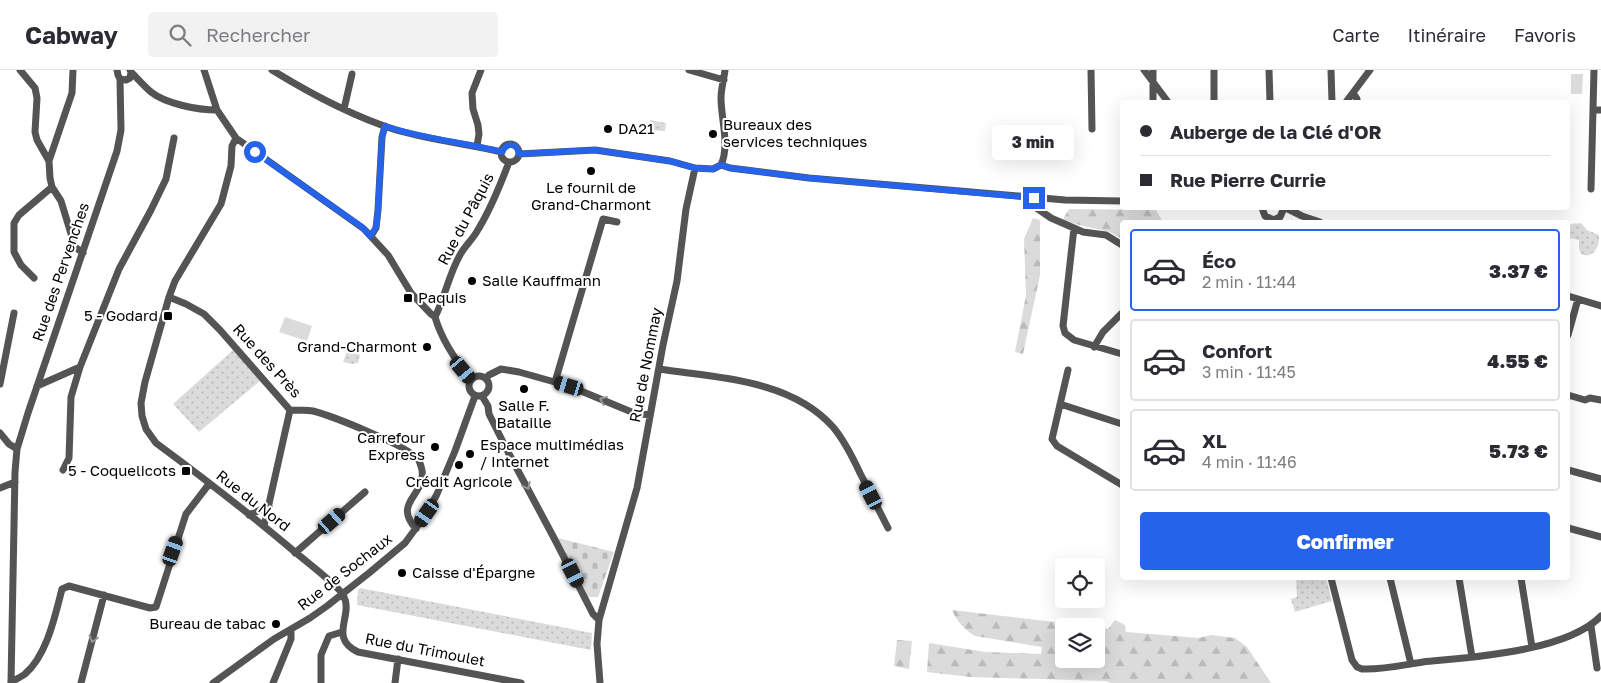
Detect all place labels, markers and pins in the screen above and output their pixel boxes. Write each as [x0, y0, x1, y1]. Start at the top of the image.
place label: Bureaux des services techniques [723, 115, 867, 150]
place label: DA21 [618, 119, 654, 137]
marker: DA21 [602, 123, 614, 135]
marker: Bureaux des services techniques [707, 128, 719, 140]
marker: Le fournil de Grand-Charmont [585, 165, 597, 177]
place label: Le fournil de Grand-Charmont [531, 178, 651, 213]
place label: Salle Kauffmann [482, 271, 601, 289]
marker: Salle Kauffmann [466, 275, 478, 287]
place label: Paquis [418, 288, 466, 306]
marker: Paquis [402, 292, 414, 304]
place label: 5 - Godard [84, 306, 158, 324]
marker: 5 - Godard [162, 310, 174, 322]
place label: Grand-Charmont [297, 337, 417, 355]
marker: Grand-Charmont [421, 341, 433, 353]
marker: Salle F. Bataille [518, 383, 530, 395]
place label: Salle F. Bataille [496, 396, 552, 431]
place label: Carrefour Express [357, 428, 425, 463]
place label: Espace multimédias / Internet [480, 435, 624, 470]
marker: Carrefour Express [429, 441, 441, 453]
marker: Espace multimédias / Internet [464, 448, 476, 460]
marker: Crédit Agricole [453, 459, 465, 471]
place label: 5 - Coquelicots [68, 461, 176, 479]
marker: 5 - Coquelicots [180, 465, 192, 477]
place label: Crédit Agricole [405, 472, 513, 490]
place label: Caisse d'Épargne [412, 563, 536, 581]
marker: Caisse d'Épargne [396, 567, 408, 579]
place label: Bureau de tabac [149, 614, 266, 632]
marker: Bureau de tabac [270, 618, 282, 630]

